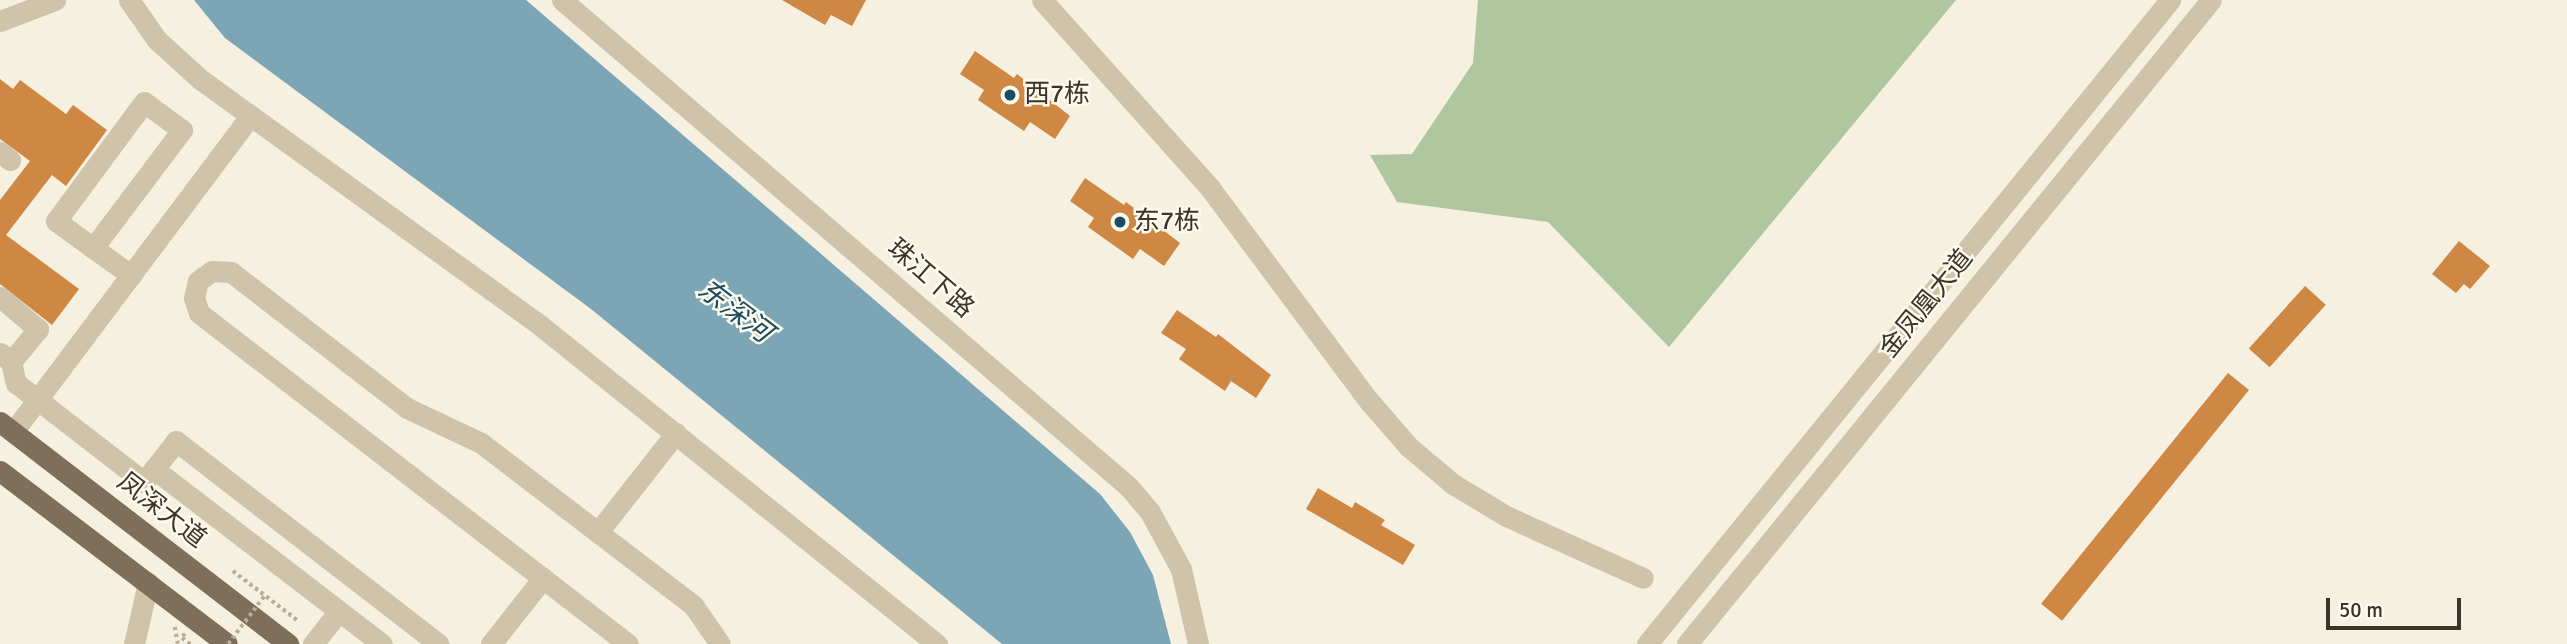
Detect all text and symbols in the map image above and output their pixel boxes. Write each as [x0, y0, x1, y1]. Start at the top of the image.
place label: 西7栋 [1024, 79, 1090, 111]
marker: 西7栋 [1002, 87, 1018, 103]
place label: 东7栋 [1134, 206, 1200, 238]
marker: 东7栋 [1112, 214, 1128, 230]
street label: 珠江下路 [881, 233, 979, 325]
street label: 金凤凰大道 [1874, 244, 1980, 364]
water label: 东深河 [691, 272, 779, 350]
street label: 凤深大道 [110, 467, 212, 555]
scale bar [2329, 584, 2464, 628]
text: 50 m [2339, 597, 2383, 623]

